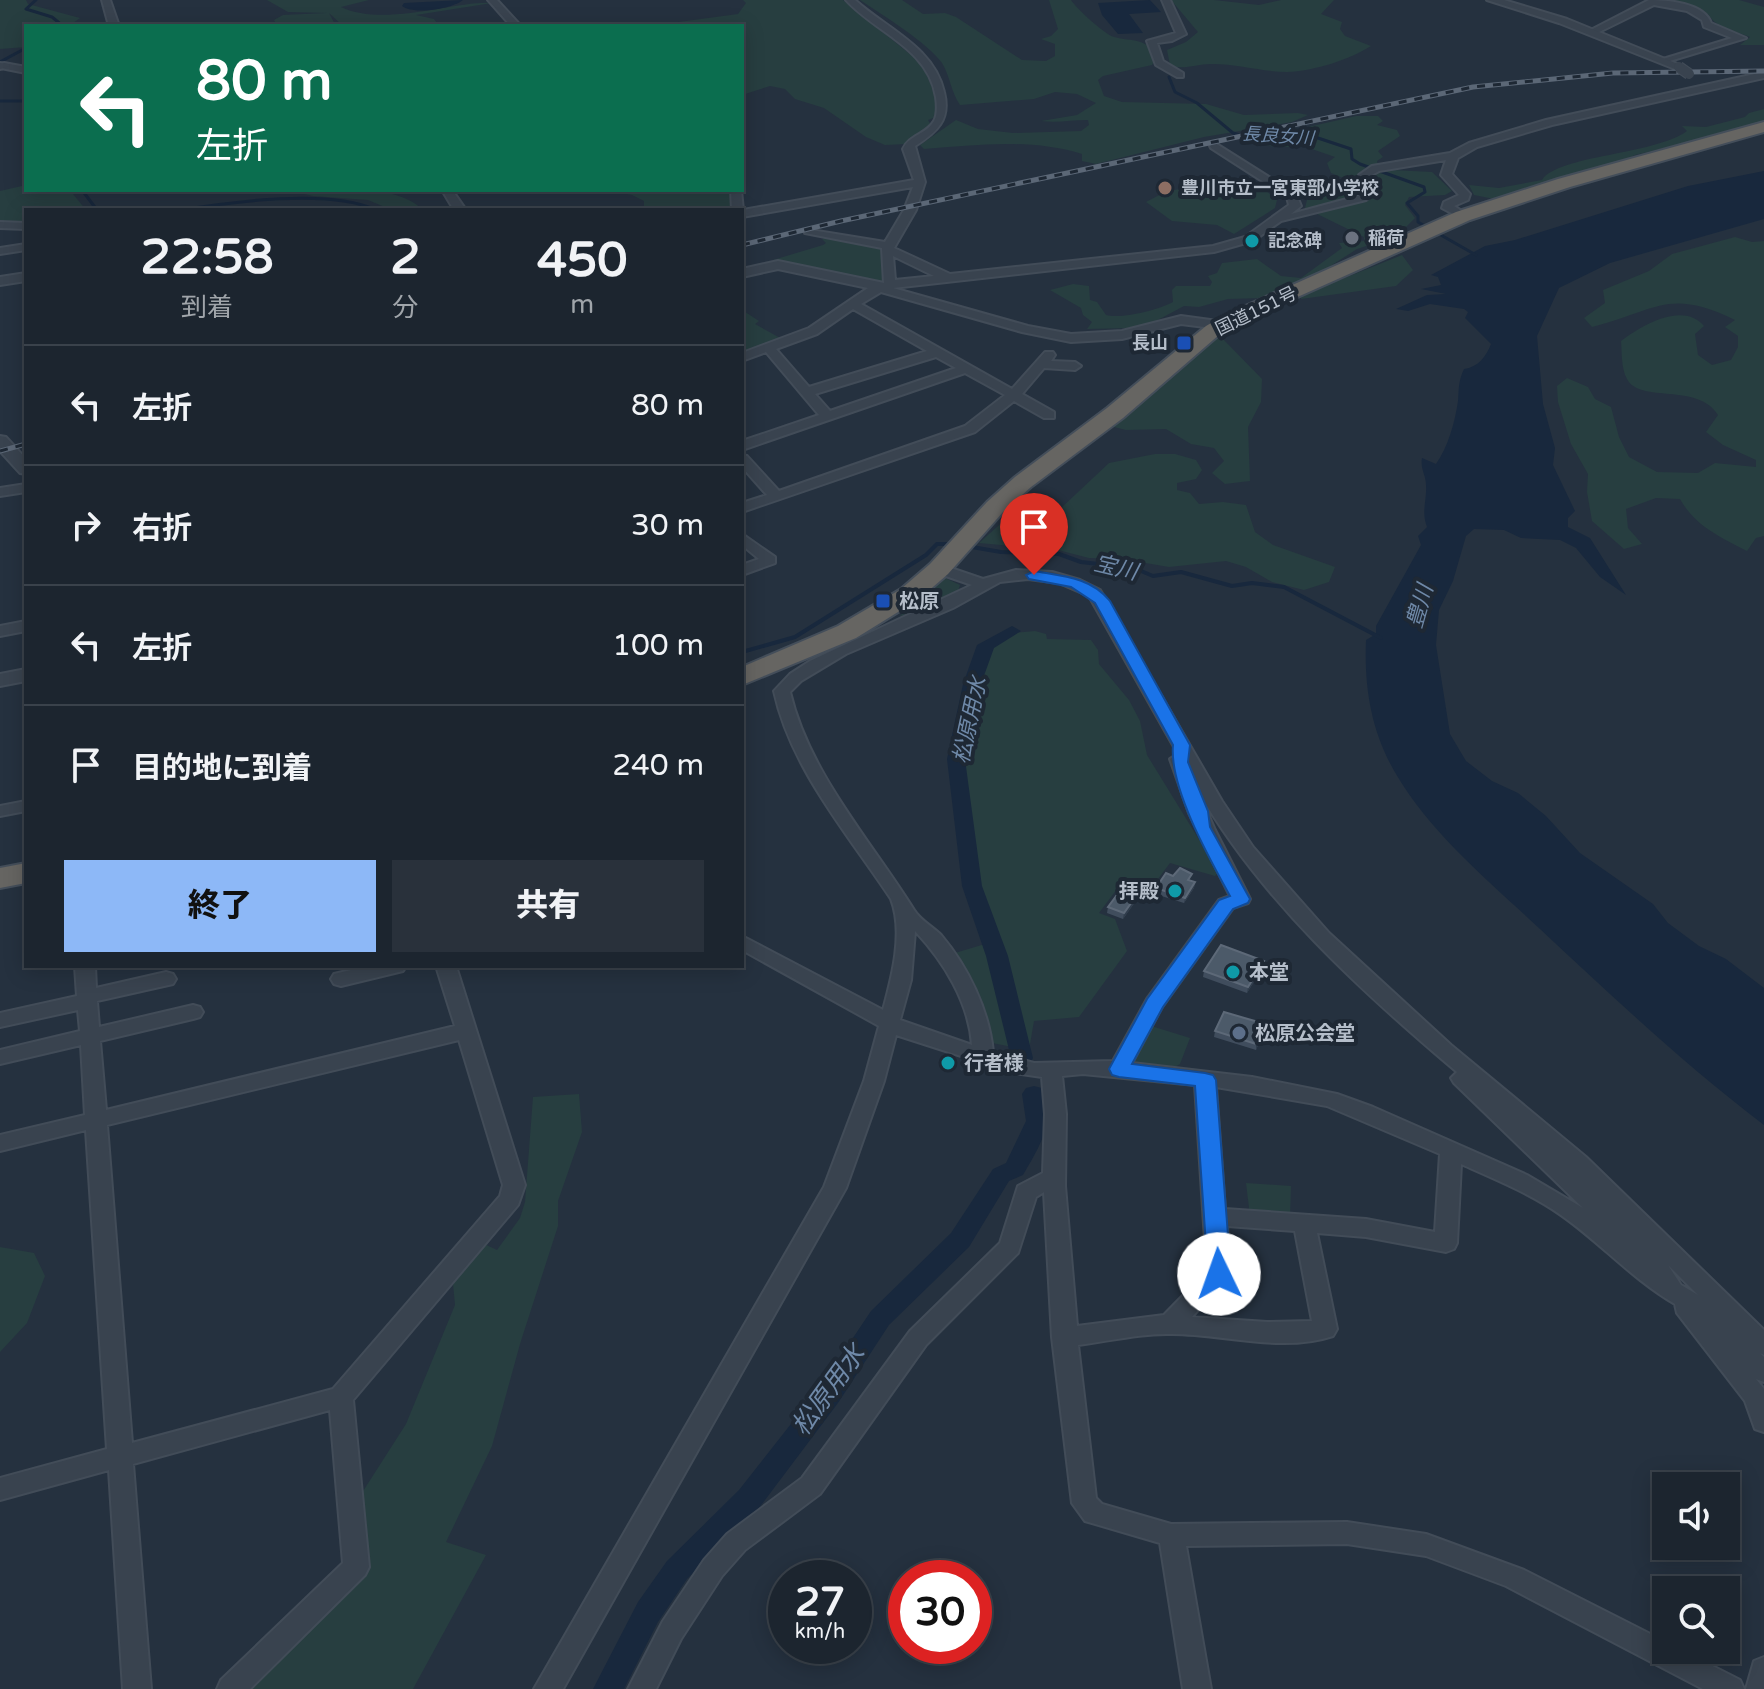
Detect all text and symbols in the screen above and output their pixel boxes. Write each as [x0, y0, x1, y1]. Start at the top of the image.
text: 80 m [196, 48, 332, 115]
icon: left [64, 56, 168, 160]
water label: 長良女川 [1241, 123, 1317, 150]
text: 左折 [196, 125, 268, 168]
place label: 豊川市立一宮東部小学校 [1181, 177, 1379, 199]
marker: 豊川市立一宮東部小学校 [1156, 179, 1174, 197]
place label: 稲荷 [1368, 227, 1404, 249]
text: 22:58 [141, 229, 274, 287]
text: 2 [390, 229, 420, 287]
marker: 稲荷 [1343, 229, 1361, 247]
place label: 記念碑 [1268, 230, 1322, 252]
text: 450 [537, 232, 627, 290]
marker: 記念碑 [1243, 232, 1261, 250]
street label: 国道151号 [1212, 282, 1300, 340]
text: m [570, 289, 594, 320]
text: 到着 [181, 292, 233, 323]
text: 分 [392, 292, 418, 323]
place label: 長山 [1132, 332, 1168, 354]
marker: 長山 [1175, 334, 1193, 352]
icon: left [64, 383, 108, 427]
text: 80 m [631, 387, 704, 424]
text: 左折 [132, 390, 192, 427]
pin [1000, 493, 1068, 575]
icon: right [64, 503, 108, 547]
icon: arrive [1012, 505, 1056, 549]
text: 30 m [631, 507, 704, 544]
text: 右折 [132, 510, 192, 547]
water label: 宝川 [1091, 550, 1142, 586]
water label: 豊川 [1401, 580, 1439, 631]
place label: 松原 [899, 590, 939, 614]
marker: 松原 [874, 592, 892, 610]
icon: left [64, 623, 108, 667]
text: 100 m [612, 627, 704, 664]
text: 左折 [132, 630, 192, 667]
water label: 松原用水 [948, 673, 992, 766]
icon: arrive [64, 743, 108, 787]
text: 240 m [612, 747, 704, 784]
text: 目的地に到着 [132, 750, 312, 787]
button: 終了 [64, 860, 376, 952]
button: 共有 [392, 860, 704, 952]
place label: 拝殿 [1119, 880, 1159, 904]
marker: 拝殿 [1166, 882, 1184, 900]
place label: 本堂 [1249, 961, 1289, 985]
marker: 本堂 [1224, 963, 1242, 981]
place label: 松原公会堂 [1255, 1022, 1355, 1046]
marker: 松原公会堂 [1230, 1024, 1248, 1042]
place label: 行者様 [964, 1052, 1024, 1076]
marker: 行者様 [939, 1054, 957, 1072]
position arrow [1177, 1232, 1261, 1316]
water label: 松原用水 [785, 1337, 873, 1441]
map controls [1652, 1472, 1740, 1664]
button: sound [1652, 1472, 1740, 1560]
speed limit sign: 30 [888, 1560, 992, 1664]
button: search [1652, 1576, 1740, 1664]
text: 27 [795, 1578, 845, 1626]
text: km/h [795, 1620, 845, 1644]

